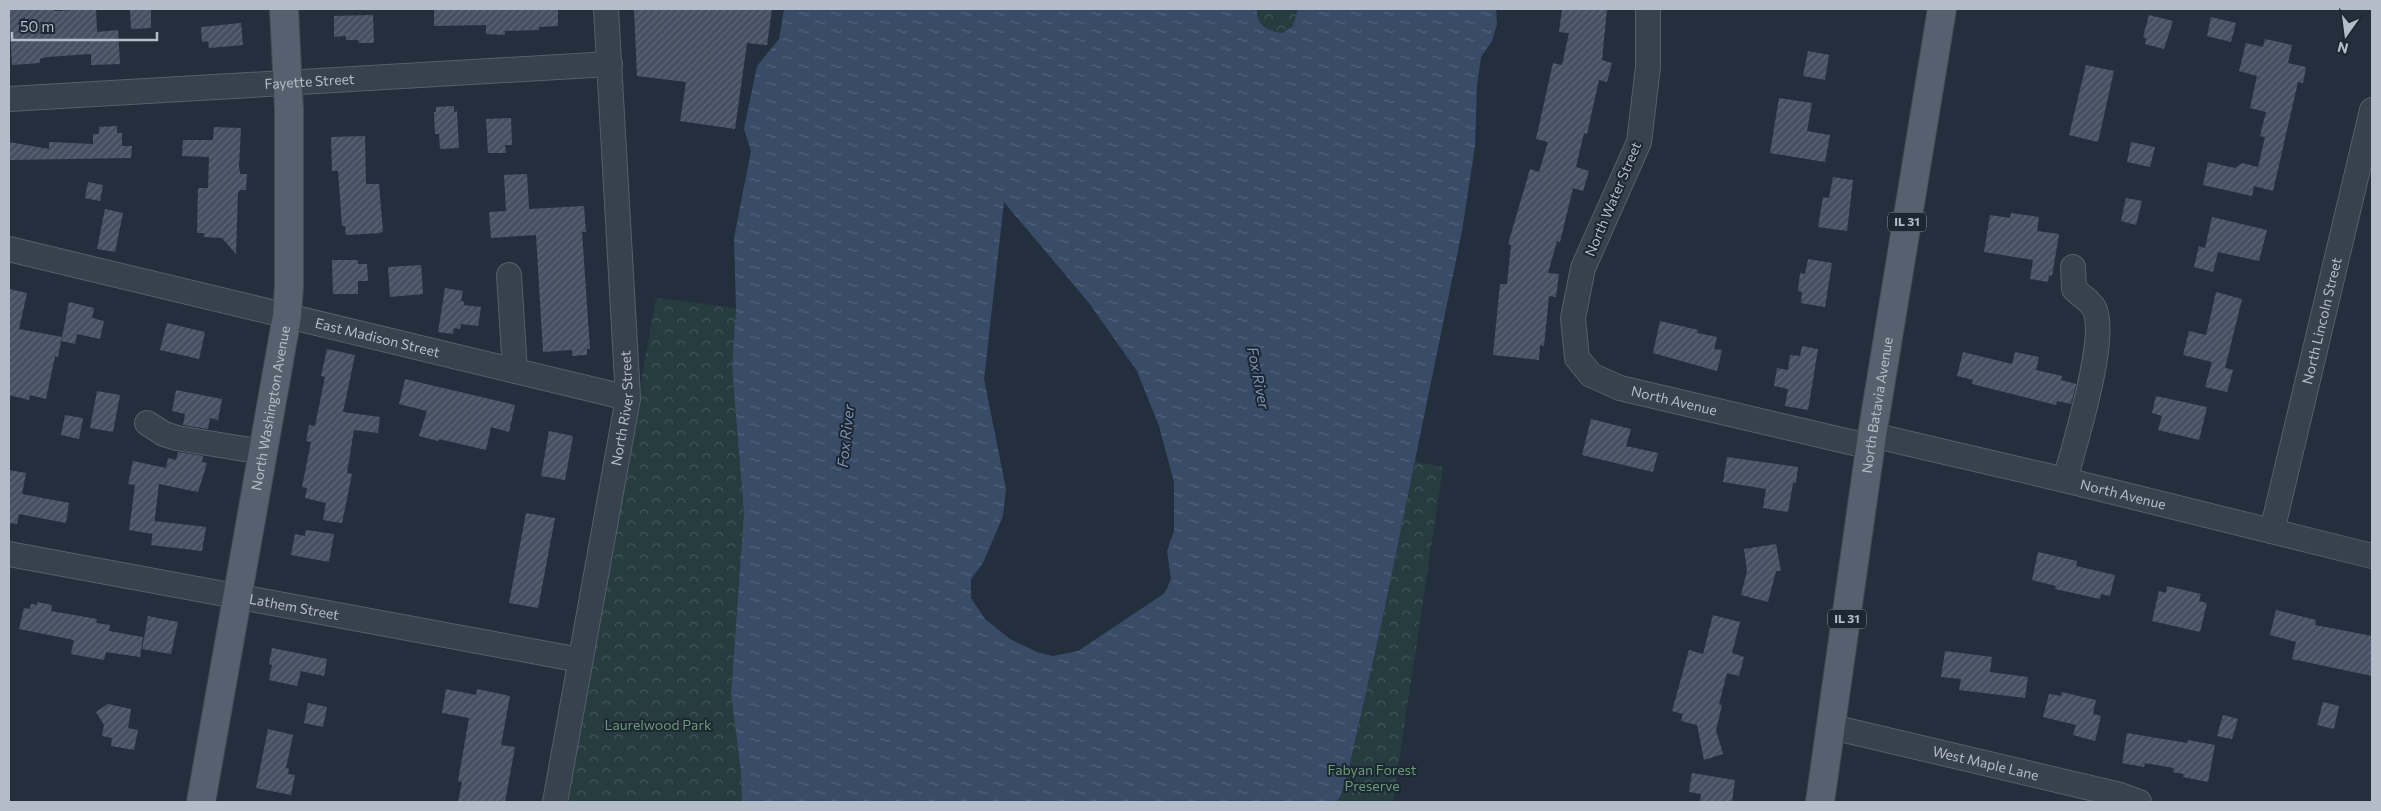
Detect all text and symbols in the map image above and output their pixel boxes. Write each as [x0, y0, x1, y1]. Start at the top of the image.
scale bar [12, 10, 158, 42]
north arrow [2321, 10, 2371, 60]
text: 50 m [20, 17, 54, 35]
text: N [2336, 39, 2350, 58]
street label: Fayette Street [264, 70, 355, 92]
street label: North Water Street [1581, 139, 1644, 259]
road number: IL 31 [1888, 212, 1926, 232]
street label: North Lincoln Street [2298, 255, 2345, 386]
street label: East Madison Street [313, 314, 442, 360]
street label: North Washington Avenue [247, 324, 293, 492]
street label: North Batavia Avenue [1858, 336, 1896, 474]
water label: Fox River [1244, 345, 1274, 412]
street label: North River Street [607, 350, 636, 467]
street label: North Avenue [1630, 382, 1719, 419]
water label: Fox River [833, 403, 857, 468]
street label: North Avenue [2079, 475, 2168, 513]
street label: Lathem Street [248, 590, 341, 623]
road number: IL 31 [1828, 610, 1866, 628]
park label: Laurelwood Park [604, 716, 712, 733]
street label: West Maple Lane [1931, 742, 2041, 784]
park label: Fabyan Forest Preserve [1327, 761, 1417, 794]

